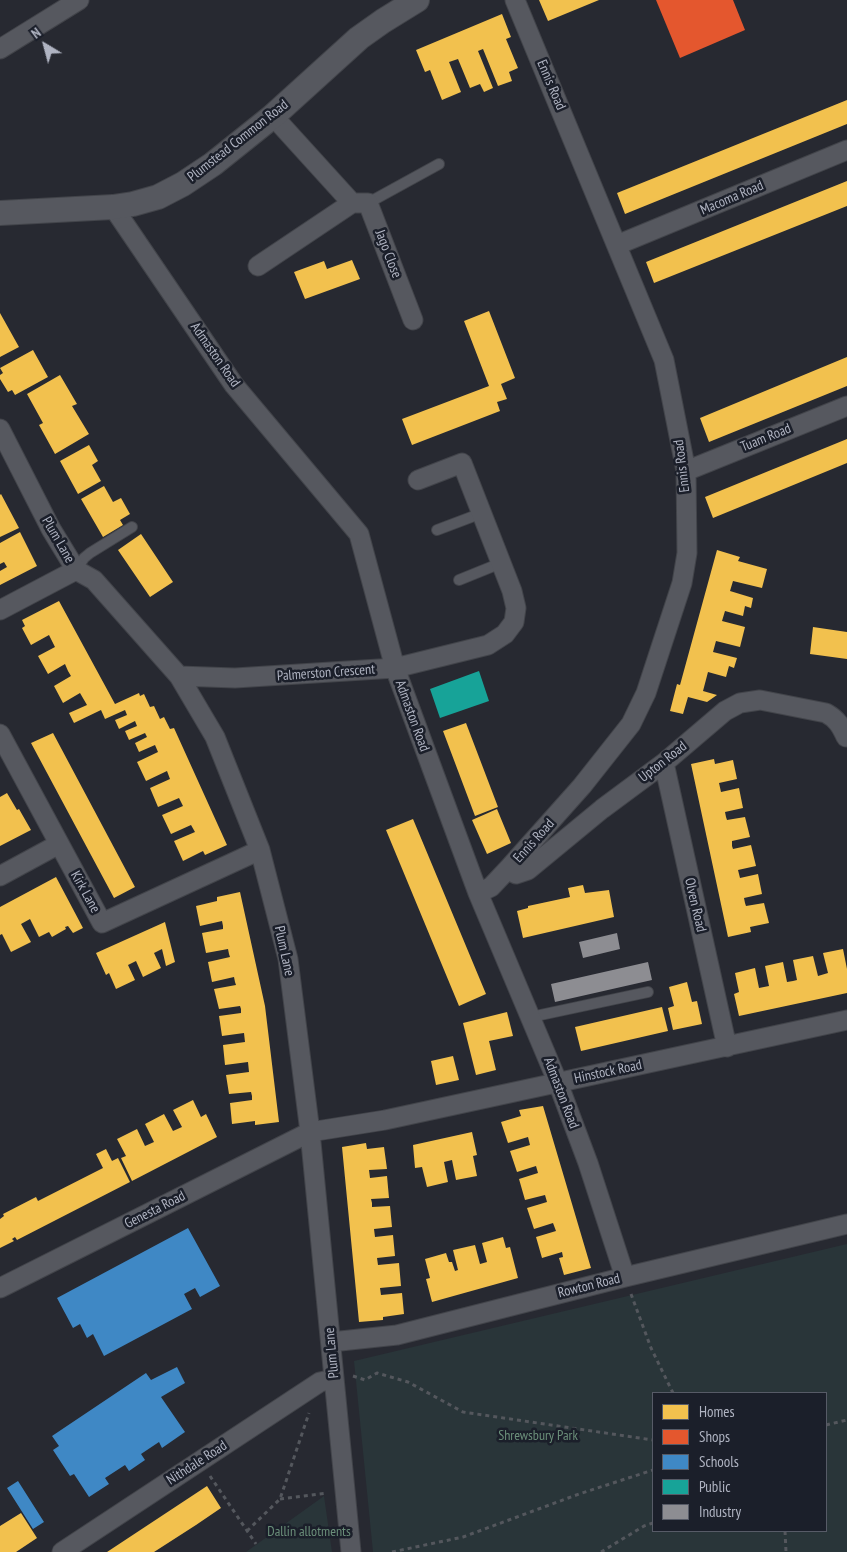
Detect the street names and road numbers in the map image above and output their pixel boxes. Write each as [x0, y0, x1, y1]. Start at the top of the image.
street label: Ennis Road [533, 57, 569, 113]
street label: Plumstead Common Road [184, 97, 292, 185]
street label: Macoma Road [698, 177, 766, 219]
street label: Jago Close [371, 228, 405, 280]
street label: Admaston Road [187, 319, 243, 391]
street label: Tuam Road [738, 420, 794, 456]
street label: Ennis Road [670, 439, 694, 493]
street label: Plum Lane [38, 514, 78, 566]
street label: Palmerston Crescent [276, 661, 376, 685]
street label: Admaston Road [391, 678, 433, 754]
street label: Upton Road [636, 738, 690, 786]
street label: Ennis Road [510, 816, 558, 866]
street label: Kirk Lane [67, 868, 103, 916]
street label: Olven Road [681, 876, 709, 934]
street label: Plum Lane [270, 924, 298, 978]
street label: Admaston Road [540, 1055, 582, 1131]
street label: Hinstock Road [573, 1057, 643, 1087]
street label: Genesta Road [122, 1188, 188, 1232]
street label: Rowton Road [556, 1270, 622, 1302]
street label: Plum Lane [321, 1327, 343, 1379]
street label: Nithdale Road [164, 1437, 230, 1489]

